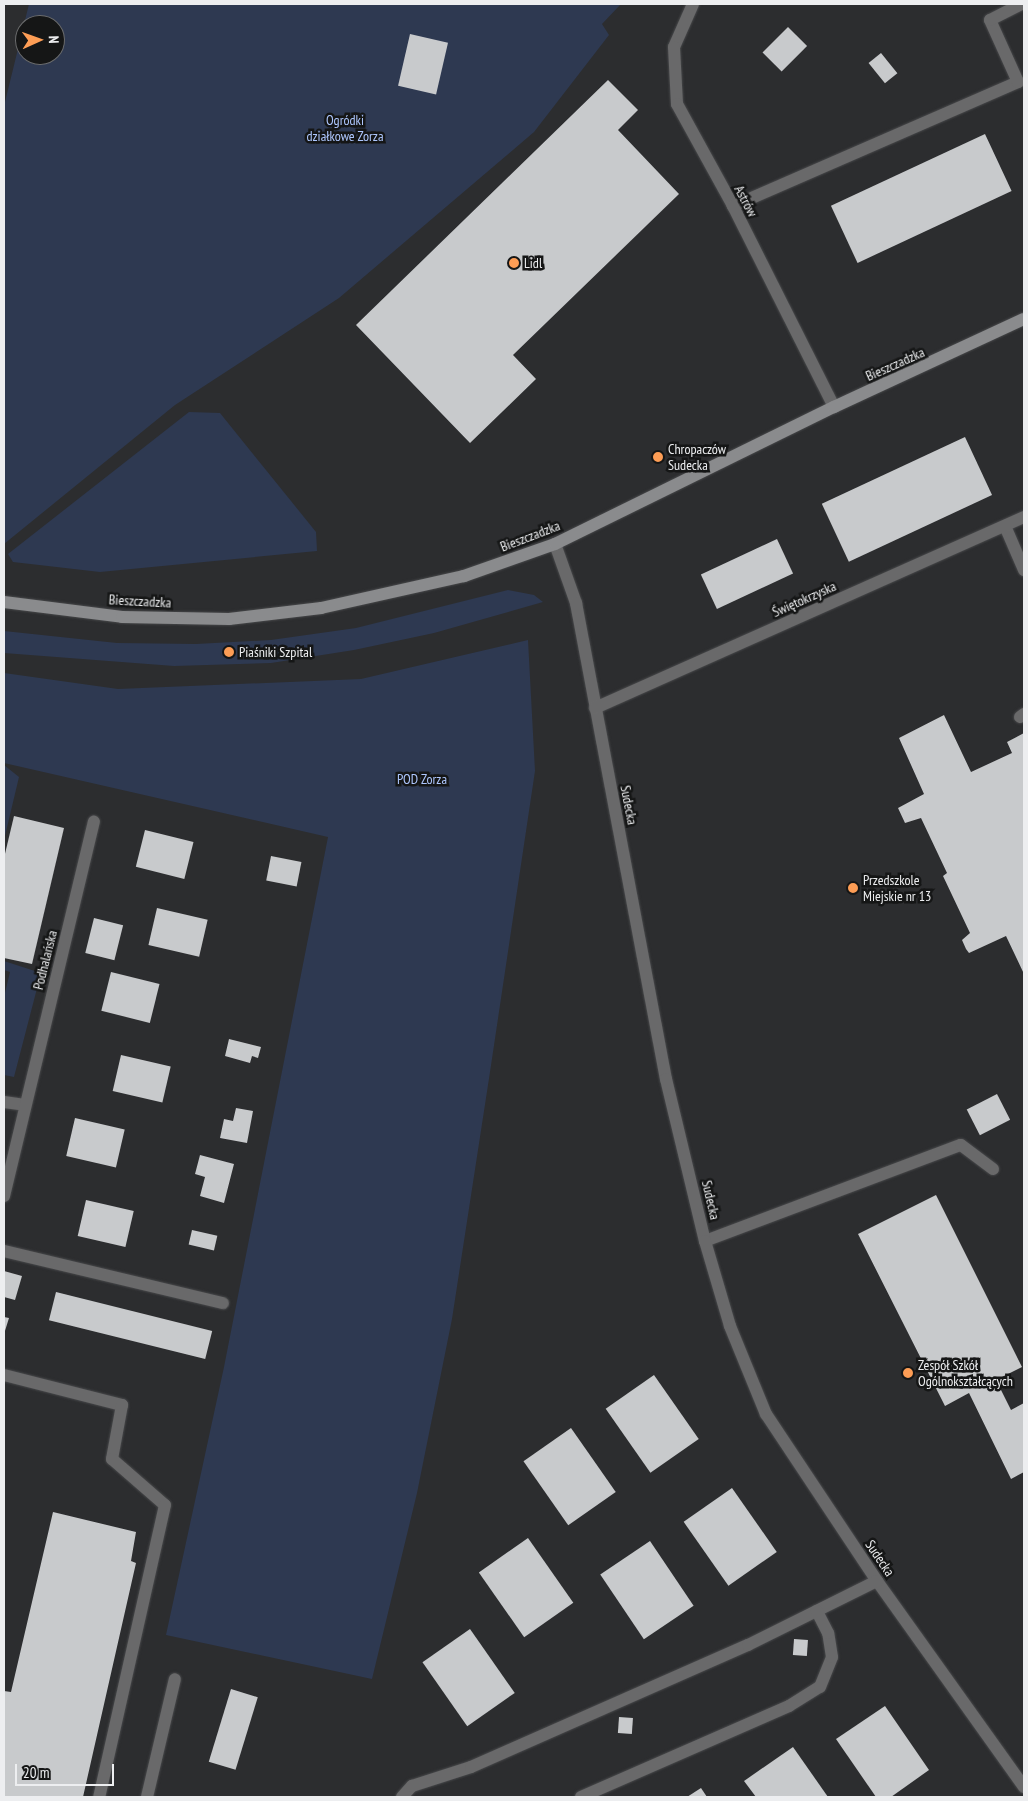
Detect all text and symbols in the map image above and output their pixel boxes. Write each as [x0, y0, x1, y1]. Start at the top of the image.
north arrow [15, 15, 65, 65]
text: N [45, 35, 63, 44]
park label: Ogródki działkowe Zorza [306, 112, 384, 144]
street label: Astrów [731, 182, 761, 220]
place label: Lidl [524, 255, 542, 271]
marker: Lidl [508, 257, 520, 269]
street label: Bieszczadzka [863, 344, 927, 384]
place label: Chropaczów Sudecka [668, 441, 726, 474]
marker: Chropaczów Sudecka [652, 451, 664, 463]
street label: Bieszczadzka [498, 517, 562, 555]
street label: Świętokrzyska [769, 577, 839, 621]
street label: Bieszczadzka [108, 591, 172, 611]
place label: Piaśniki Szpital [239, 644, 312, 660]
marker: Piaśniki Szpital [223, 646, 235, 658]
park label: POD Zorza [397, 771, 447, 787]
street label: Sudecka [617, 784, 641, 826]
place label: Przedszkole Miejskie nr 13 [863, 872, 931, 904]
marker: Przedszkole Miejskie nr 13 [847, 882, 859, 894]
street label: Podhalańska [30, 929, 60, 991]
street label: Sudecka [698, 1179, 724, 1221]
place label: Zespół Szkół Ogólnokształcących [918, 1357, 1013, 1390]
marker: Zespół Szkół Ogólnokształcących [902, 1367, 914, 1379]
street label: Sudecka [862, 1537, 898, 1579]
scale bar [18, 1754, 116, 1786]
text: 20 m [23, 1763, 49, 1782]

